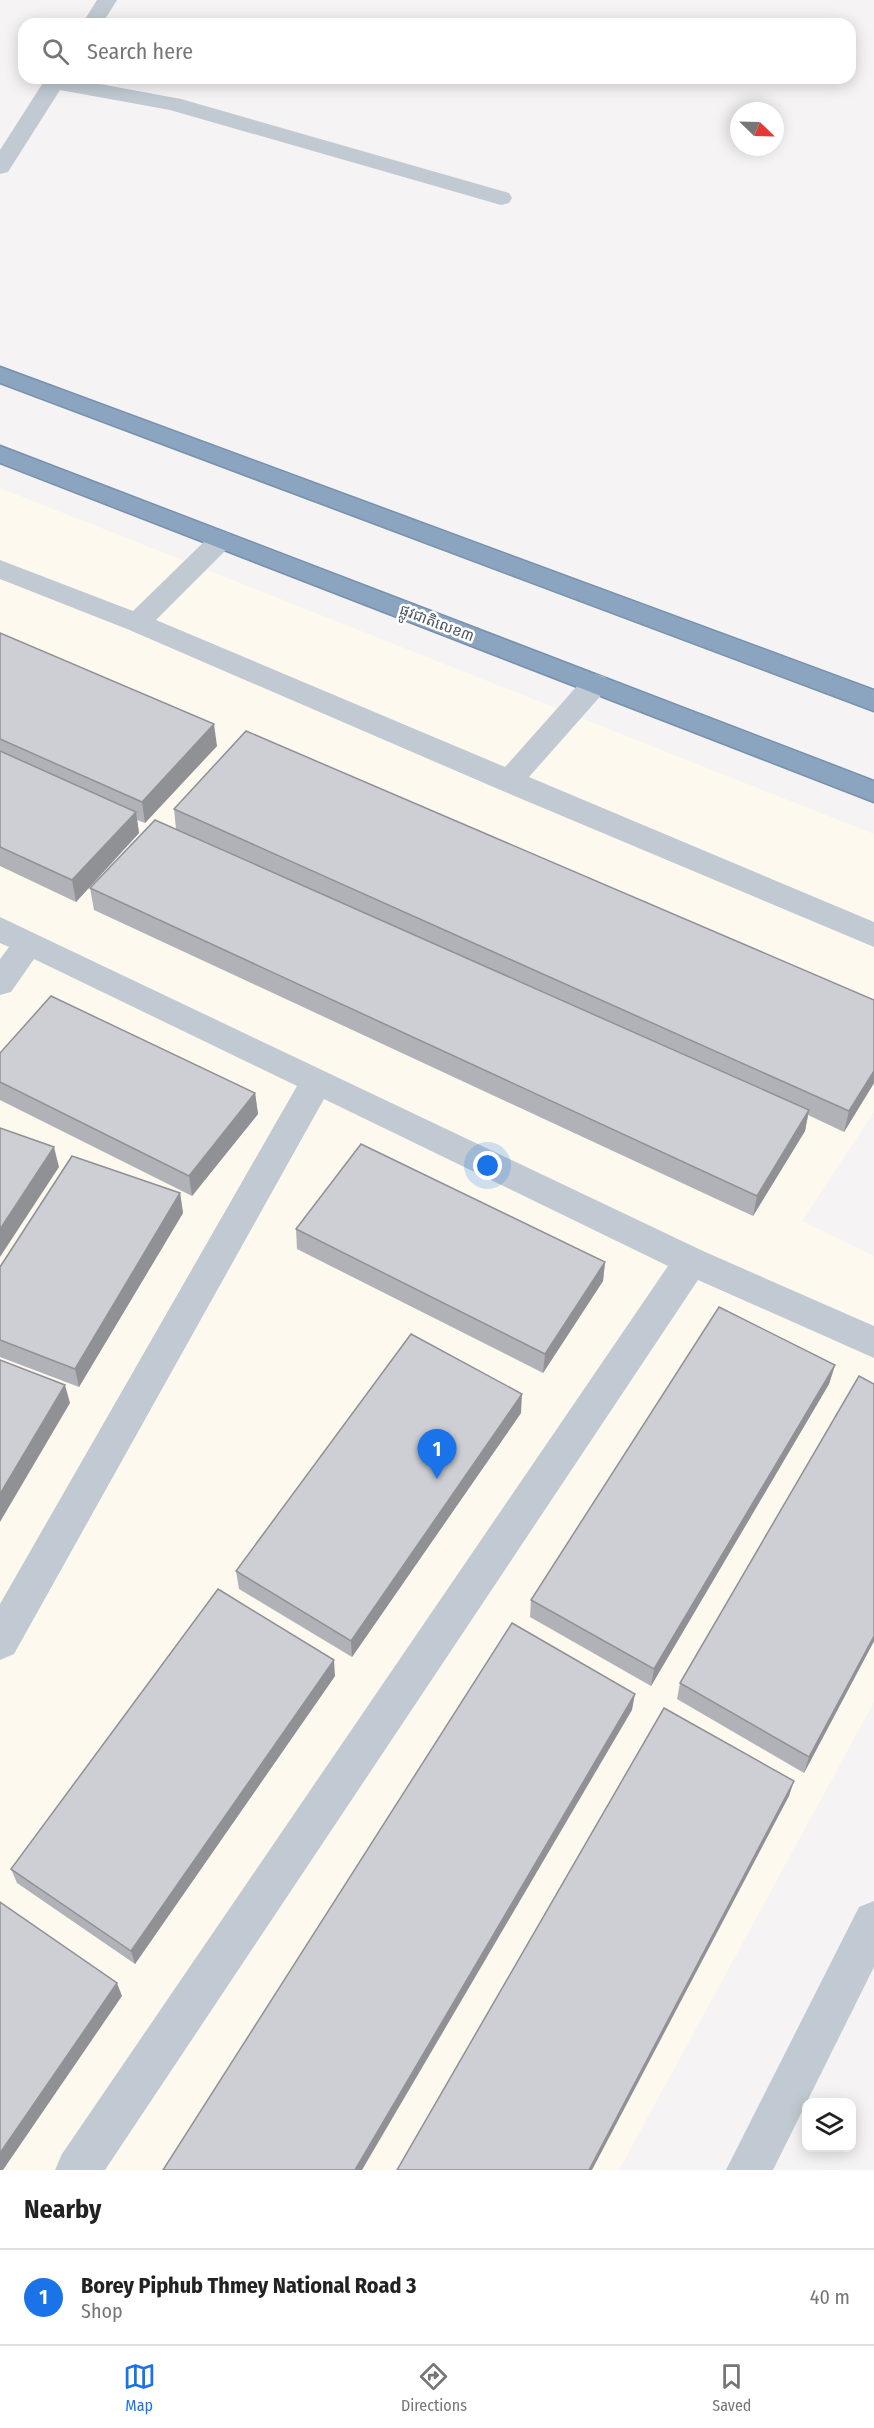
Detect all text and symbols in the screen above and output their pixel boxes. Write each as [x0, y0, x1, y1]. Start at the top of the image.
search box [18, 18, 856, 84]
icon: search [39, 35, 72, 68]
text: Search here [87, 38, 193, 65]
north arrow [730, 102, 784, 156]
street label: ផ្លូវជាតិលេខ៣ [396, 601, 477, 650]
your location [473, 1151, 502, 1180]
pin: 1 [418, 1430, 456, 1479]
map controls [802, 2098, 856, 2152]
button: layers [802, 2098, 856, 2152]
text: Nearby [24, 2194, 101, 2225]
text: Borey Piphub Thmey National Road 3 [81, 2272, 416, 2299]
text: 1 [39, 2285, 48, 2309]
text: 40 m [810, 2285, 850, 2309]
text: Shop [81, 2299, 123, 2323]
tab: Map [123, 2360, 156, 2415]
tab: Directions [401, 2360, 467, 2415]
tab: Saved [712, 2360, 751, 2415]

